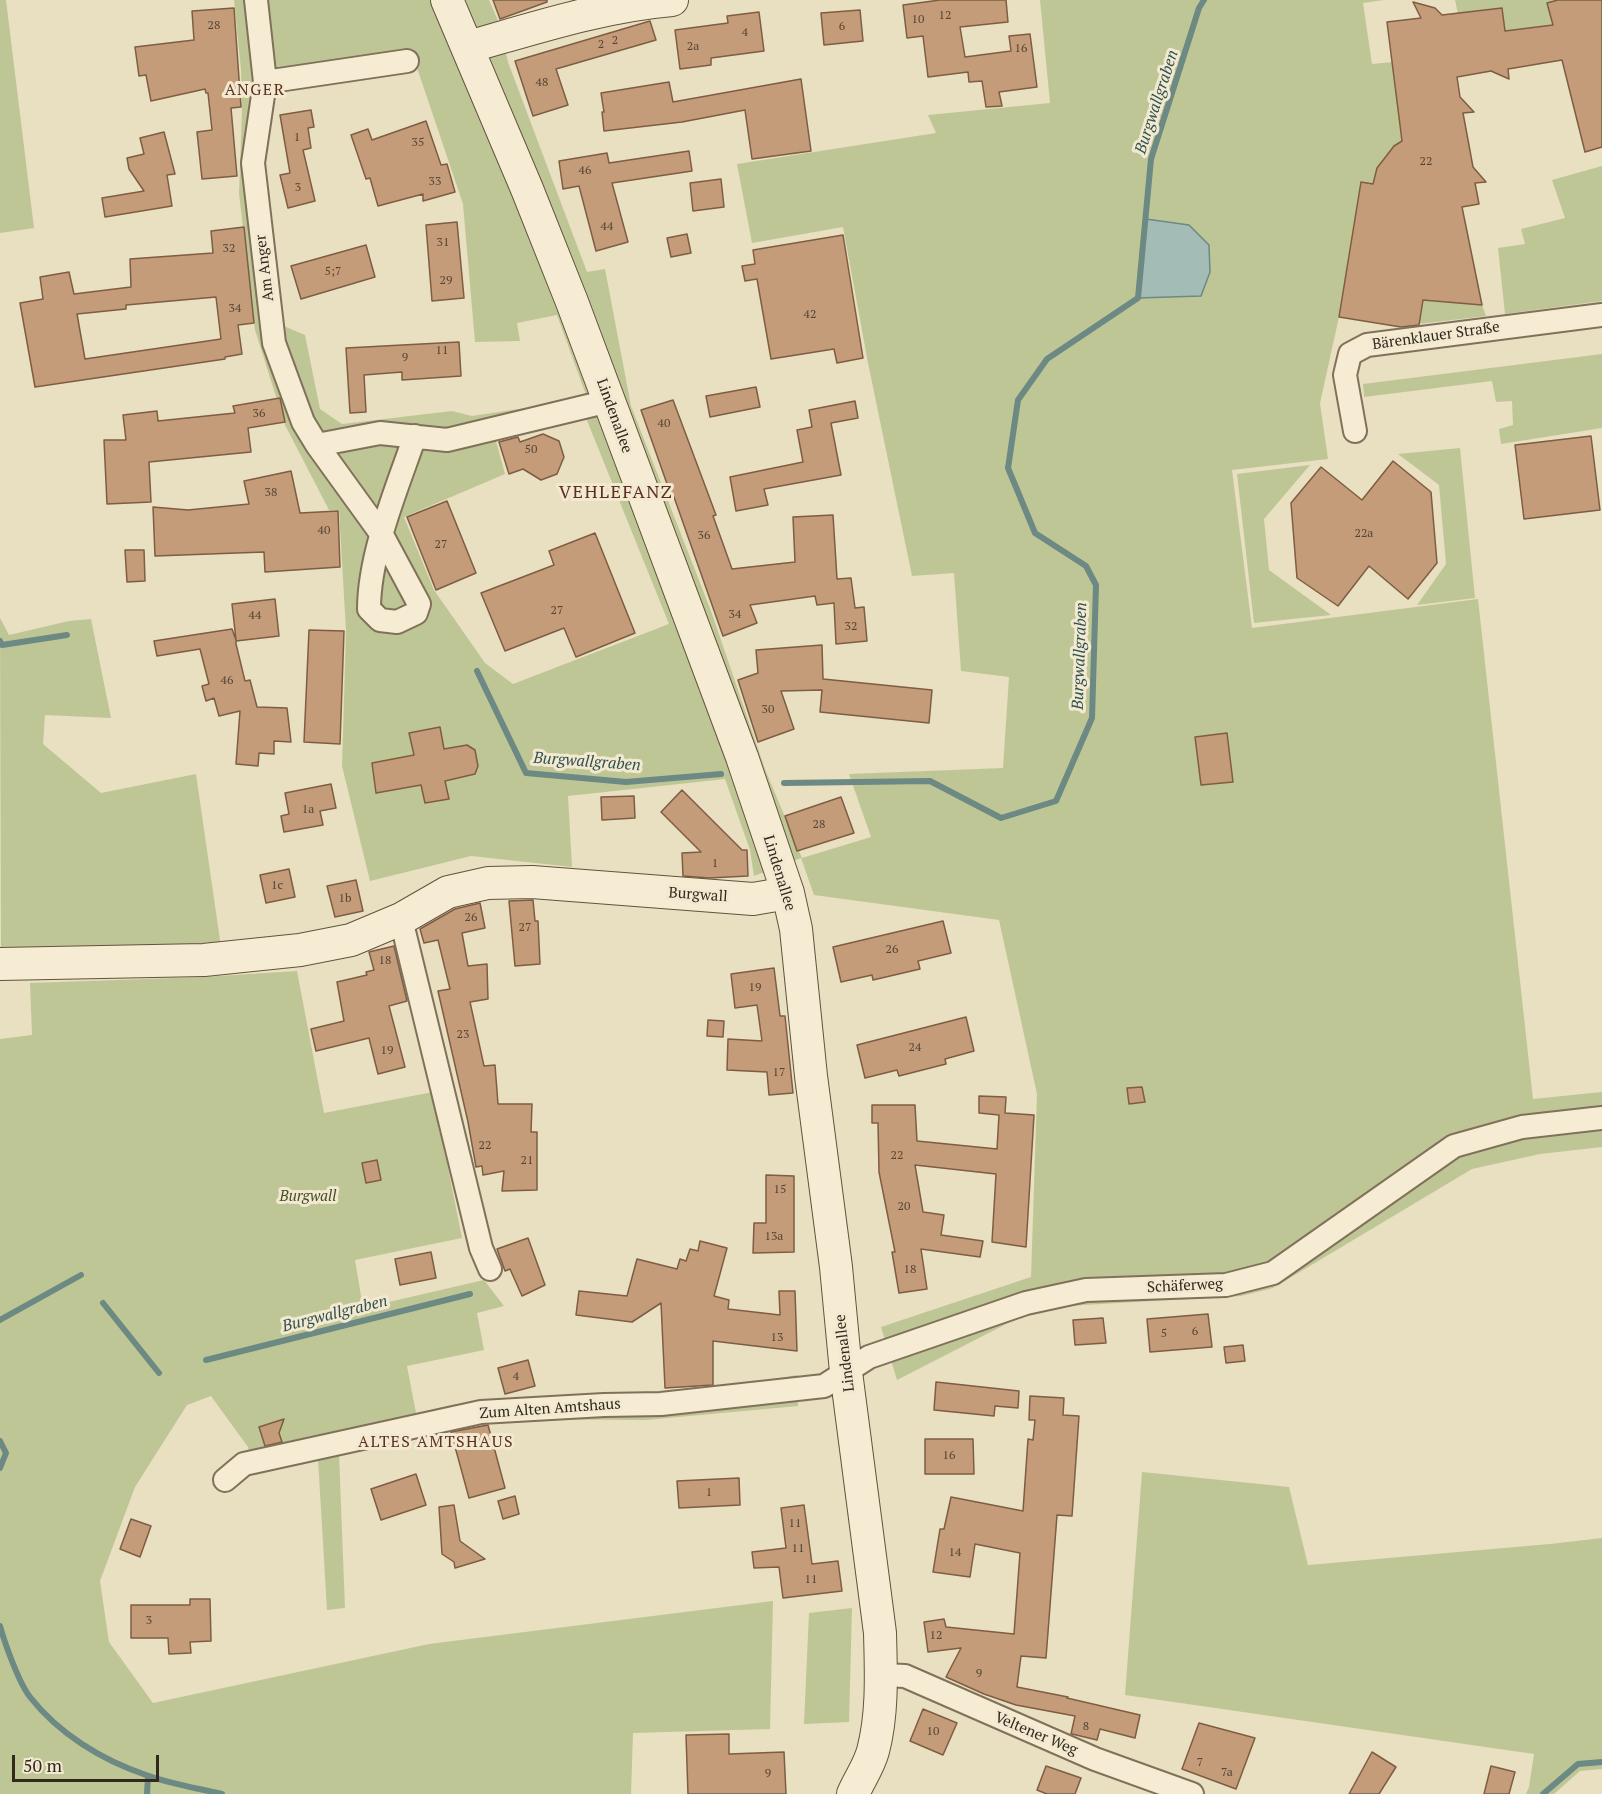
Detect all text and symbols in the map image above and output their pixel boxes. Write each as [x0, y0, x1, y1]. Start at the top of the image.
house number: 12 [939, 9, 951, 23]
house number: 10 [912, 13, 924, 27]
house number: 28 [208, 19, 220, 33]
house number: 6 [839, 20, 845, 34]
house number: 4 [742, 26, 748, 40]
house number: 2 [612, 34, 618, 48]
house number: 2 [598, 38, 604, 52]
house number: 2a [687, 40, 699, 54]
house number: 16 [1015, 42, 1027, 56]
water label: Burgwallgraben [1131, 48, 1183, 156]
house number: 48 [536, 76, 548, 90]
district label: ANGER [225, 80, 285, 100]
house number: 1 [294, 131, 300, 145]
house number: 35 [412, 136, 424, 150]
house number: 22 [1420, 155, 1432, 169]
house number: 46 [579, 164, 591, 178]
house number: 33 [429, 175, 441, 189]
house number: 3 [295, 181, 301, 195]
house number: 44 [601, 220, 613, 234]
street label: Am Anger [252, 234, 278, 302]
house number: 31 [437, 236, 449, 250]
house number: 32 [223, 242, 235, 256]
house number: 5;7 [325, 265, 341, 279]
house number: 29 [440, 274, 452, 288]
house number: 34 [229, 302, 241, 316]
house number: 42 [804, 308, 816, 322]
street label: Bärenklauer Straße [1371, 318, 1501, 354]
house number: 11 [436, 344, 448, 358]
house number: 9 [402, 351, 408, 365]
street label: Lindenallee [592, 376, 636, 456]
house number: 36 [253, 407, 265, 421]
house number: 40 [658, 417, 670, 431]
house number: 50 [525, 443, 537, 457]
district label: VEHLEFANZ [559, 482, 673, 504]
house number: 38 [265, 486, 277, 500]
house number: 40 [318, 524, 330, 538]
house number: 22a [1355, 527, 1373, 541]
house number: 36 [698, 529, 710, 543]
house number: 27 [435, 538, 447, 552]
water label: Burgwallgraben [1069, 602, 1091, 710]
house number: 27 [551, 604, 563, 618]
house number: 34 [729, 608, 741, 622]
house number: 44 [249, 609, 261, 623]
house number: 32 [845, 620, 857, 634]
house number: 46 [221, 674, 233, 688]
house number: 30 [762, 703, 774, 717]
water label: Burgwallgraben [533, 749, 641, 775]
house number: 1a [302, 803, 314, 817]
house number: 28 [813, 818, 825, 832]
street label: Lindenallee [759, 833, 799, 913]
house number: 1 [712, 857, 718, 871]
house number: 1c [271, 879, 283, 893]
street label: Burgwall [668, 884, 728, 906]
house number: 1b [339, 892, 351, 906]
house number: 26 [465, 911, 477, 925]
house number: 27 [519, 921, 531, 935]
house number: 26 [886, 943, 898, 957]
house number: 18 [379, 954, 391, 968]
house number: 19 [749, 981, 761, 995]
house number: 23 [457, 1028, 469, 1042]
house number: 24 [909, 1041, 921, 1055]
house number: 19 [381, 1044, 393, 1058]
house number: 17 [773, 1066, 785, 1080]
house number: 22 [479, 1139, 491, 1153]
house number: 22 [891, 1149, 903, 1163]
house number: 21 [521, 1154, 533, 1168]
house number: 15 [774, 1183, 786, 1197]
park label: Burgwall [280, 1188, 336, 1206]
house number: 20 [898, 1200, 910, 1214]
house number: 13a [765, 1230, 783, 1244]
house number: 18 [904, 1263, 916, 1277]
street label: Schäferweg [1147, 1275, 1223, 1297]
water label: Burgwallgraben [280, 1292, 390, 1336]
street label: Lindenallee [831, 1313, 859, 1393]
house number: 6 [1192, 1325, 1198, 1339]
house number: 5 [1161, 1327, 1167, 1341]
house number: 13 [771, 1331, 783, 1345]
house number: 4 [513, 1370, 519, 1384]
street label: Zum Alten Amtshaus [479, 1395, 621, 1423]
district label: ALTES AMTSHAUS [358, 1432, 514, 1452]
house number: 16 [943, 1449, 955, 1463]
house number: 1 [706, 1486, 712, 1500]
house number: 11 [789, 1517, 801, 1531]
house number: 11 [792, 1542, 804, 1556]
house number: 14 [949, 1546, 961, 1560]
house number: 11 [805, 1573, 817, 1587]
house number: 3 [146, 1614, 152, 1628]
house number: 12 [930, 1629, 942, 1643]
house number: 9 [976, 1667, 982, 1681]
street label: Veltener Weg [992, 1708, 1080, 1760]
house number: 8 [1083, 1720, 1089, 1734]
house number: 10 [927, 1725, 939, 1739]
scale bar [15, 1743, 162, 1781]
text: 50 m [23, 1753, 62, 1777]
house number: 7 [1197, 1756, 1203, 1770]
house number: 7a [1221, 1766, 1233, 1780]
house number: 9 [765, 1767, 771, 1781]

